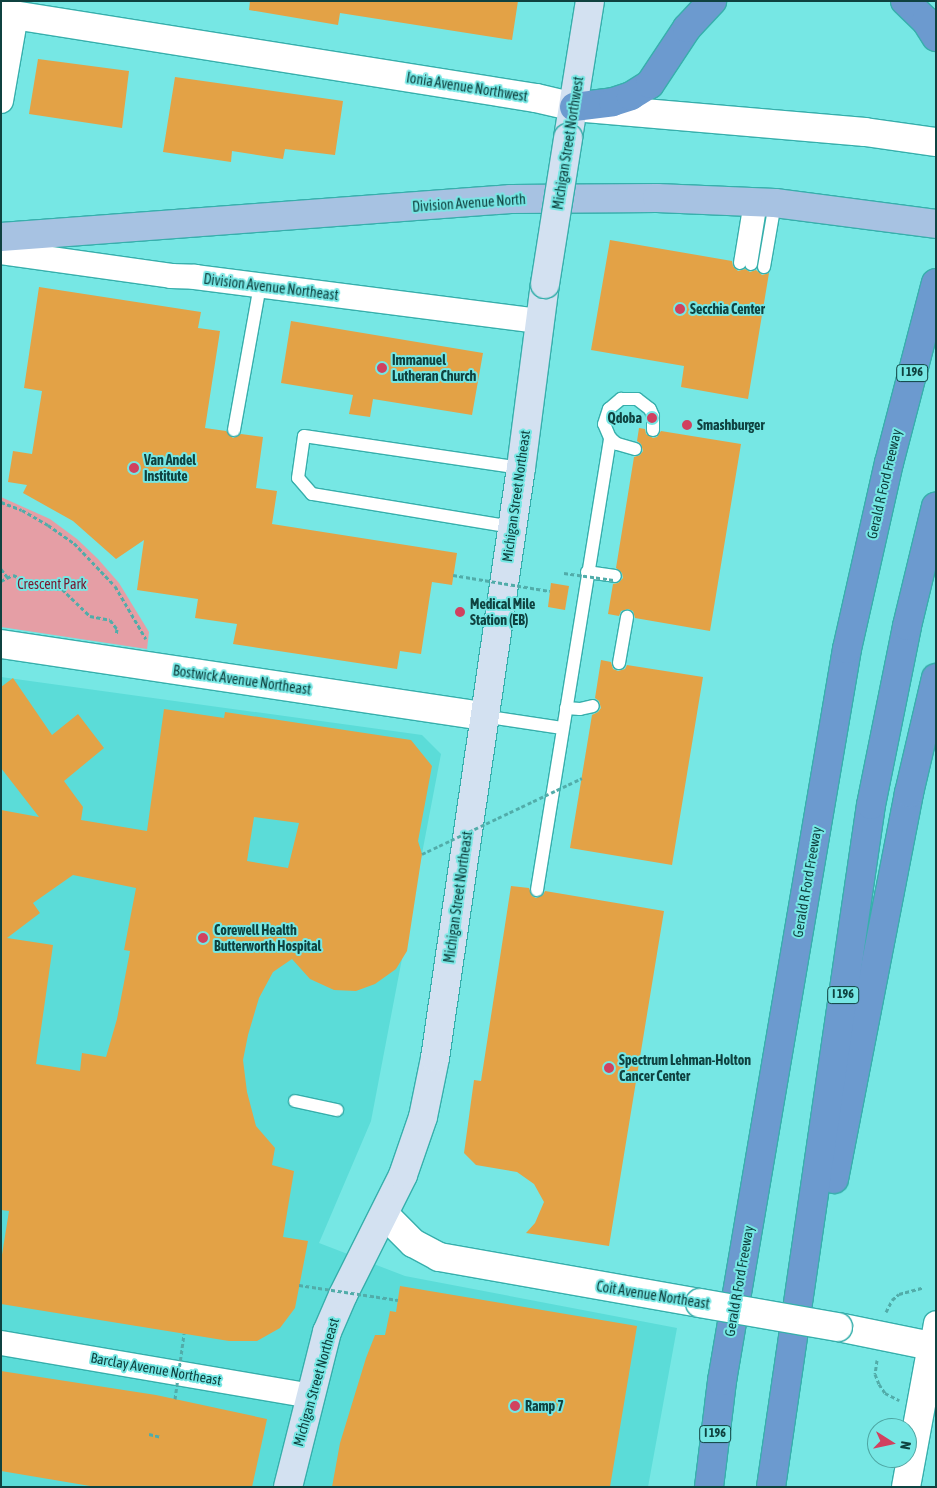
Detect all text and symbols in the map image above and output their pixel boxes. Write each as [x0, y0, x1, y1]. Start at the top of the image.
street label: Ionia Avenue Northwest [405, 69, 529, 105]
street label: Michigan Street Northwest [549, 75, 587, 211]
street label: Division Avenue North [412, 191, 526, 215]
street label: Division Avenue Northeast [203, 270, 339, 304]
place label: Secchia Center [690, 301, 765, 317]
marker: Secchia Center [674, 303, 686, 315]
place label: Immanuel Lutheran Church [392, 352, 476, 384]
marker: Immanuel Lutheran Church [376, 362, 388, 374]
road number: I 196 [896, 363, 928, 382]
place label: Qdoba [607, 410, 642, 426]
marker: Qdoba [646, 412, 658, 424]
place label: Smashburger [697, 417, 765, 433]
marker: Smashburger [681, 419, 693, 431]
street label: Gerald R Ford Freeway [863, 427, 905, 541]
street label: Michigan Street Northeast [498, 429, 534, 563]
place label: Van Andel Institute [144, 452, 196, 484]
marker: Van Andel Institute [128, 462, 140, 474]
park label: Crescent Park [17, 576, 87, 592]
place label: Medical Mile Station (EB) [470, 596, 535, 628]
marker: Medical Mile Station (EB) [454, 606, 466, 618]
street label: Bostwick Avenue Northeast [172, 662, 312, 698]
street label: Gerald R Ford Freeway [789, 825, 825, 939]
street label: Michigan Street Northeast [440, 830, 476, 964]
place label: Corewell Health Butterworth Hospital [214, 922, 321, 954]
marker: Corewell Health Butterworth Hospital [196, 931, 210, 945]
road number: I 196 [827, 986, 859, 1004]
place label: Spectrum Lehman-Holton Cancer Center [619, 1052, 751, 1084]
marker: Spectrum Lehman-Holton Cancer Center [603, 1062, 615, 1074]
street label: Gerald R Ford Freeway [721, 1224, 757, 1338]
street label: Coit Avenue Northeast [595, 1278, 711, 1312]
street label: Michigan Street Northeast [290, 1316, 342, 1448]
street label: Barclay Avenue Northeast [89, 1349, 223, 1389]
place label: Ramp 7 [525, 1398, 564, 1414]
marker: Ramp 7 [509, 1400, 521, 1412]
north arrow [867, 1418, 917, 1468]
road number: I 196 [699, 1425, 731, 1444]
text: N [897, 1440, 914, 1451]

